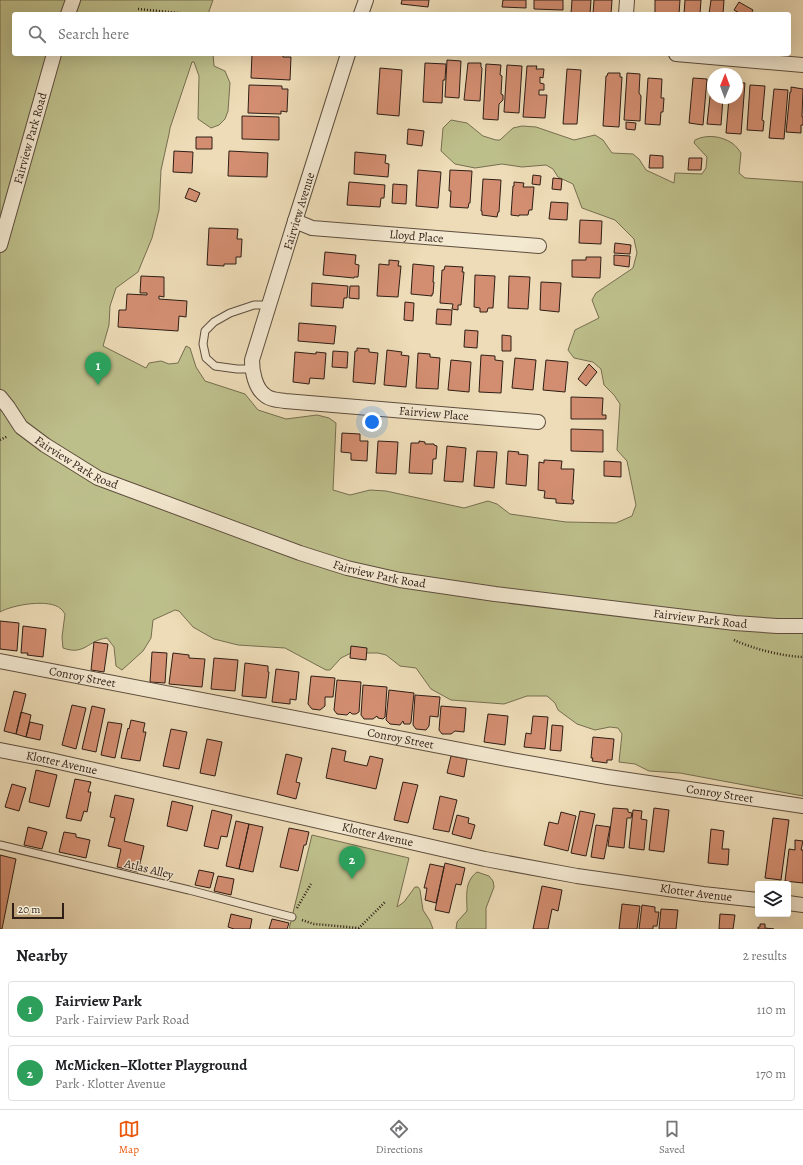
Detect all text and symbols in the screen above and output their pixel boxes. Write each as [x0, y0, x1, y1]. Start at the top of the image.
search box [12, 12, 791, 56]
icon: search [26, 23, 48, 45]
text: Search here [58, 24, 129, 44]
north arrow [707, 68, 743, 104]
street label: Fairview Park Road [10, 90, 51, 186]
street label: Fairview Avenue [280, 170, 318, 252]
street label: Lloyd Place [389, 226, 444, 246]
pin: 1 [85, 352, 111, 385]
street label: Fairview Place [398, 402, 469, 424]
your location [362, 412, 382, 432]
street label: Fairview Park Road [32, 432, 121, 493]
street label: Fairview Park Road [331, 556, 427, 592]
street label: Fairview Park Road [652, 605, 748, 632]
street label: Conroy Street [48, 663, 117, 691]
street label: Conroy Street [366, 724, 435, 753]
street label: Klotter Avenue [25, 747, 99, 778]
street label: Conroy Street [685, 781, 754, 807]
street label: Klotter Avenue [340, 819, 415, 850]
pin: 2 [339, 846, 365, 879]
street label: Atlas Alley [122, 855, 176, 883]
street label: Klotter Avenue [659, 880, 733, 905]
map controls [755, 881, 791, 917]
button: layers [755, 881, 791, 917]
scale bar [12, 901, 64, 920]
text: 20 m [18, 902, 40, 917]
text: Nearby [16, 944, 67, 967]
text: 2 results [743, 947, 787, 964]
text: Fairview Park [55, 991, 142, 1011]
text: 1 [28, 1001, 32, 1018]
text: 110 m [757, 1001, 786, 1018]
text: Park · Fairview Park Road [55, 1011, 189, 1028]
text: McMicken–Klotter Playground [55, 1055, 247, 1075]
text: 2 [27, 1065, 33, 1082]
text: 170 m [756, 1065, 786, 1082]
text: Park · Klotter Avenue [55, 1075, 166, 1092]
tab: Map [118, 1118, 140, 1157]
tab: Directions [376, 1118, 423, 1157]
tab: Saved [659, 1118, 685, 1157]

